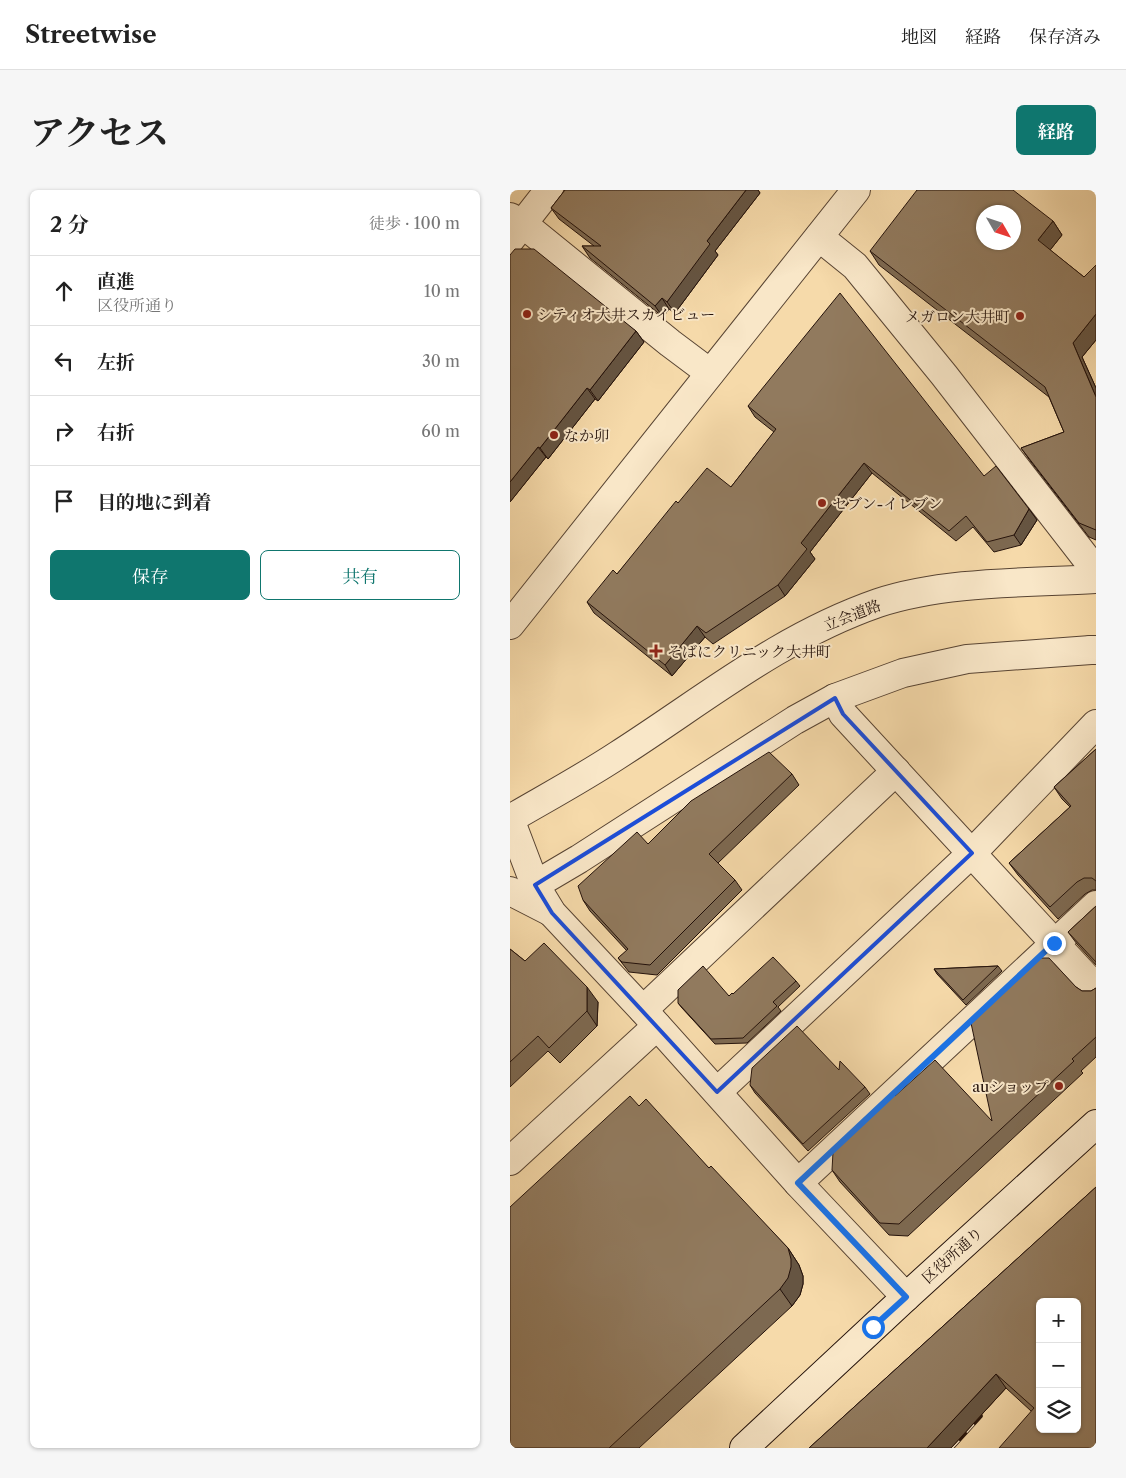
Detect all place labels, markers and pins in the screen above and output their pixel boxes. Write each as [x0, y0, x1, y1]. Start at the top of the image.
place label: シティオ大井スカイビュー [537, 305, 715, 324]
place label: メガロン大井町 [905, 307, 1010, 326]
marker: シティオ大井スカイビュー [521, 308, 533, 320]
marker: メガロン大井町 [1014, 310, 1026, 322]
place label: なか卯 [564, 426, 609, 445]
marker: なか卯 [548, 429, 560, 441]
place label: セブン-イレブン [832, 494, 943, 513]
marker: セブン-イレブン [816, 497, 828, 509]
place label: そばにクリニック大井町 [667, 642, 831, 661]
marker: そばにクリニック大井町 [649, 644, 663, 658]
place label: auショップ [972, 1077, 1049, 1096]
marker: auショップ [1053, 1080, 1065, 1092]

